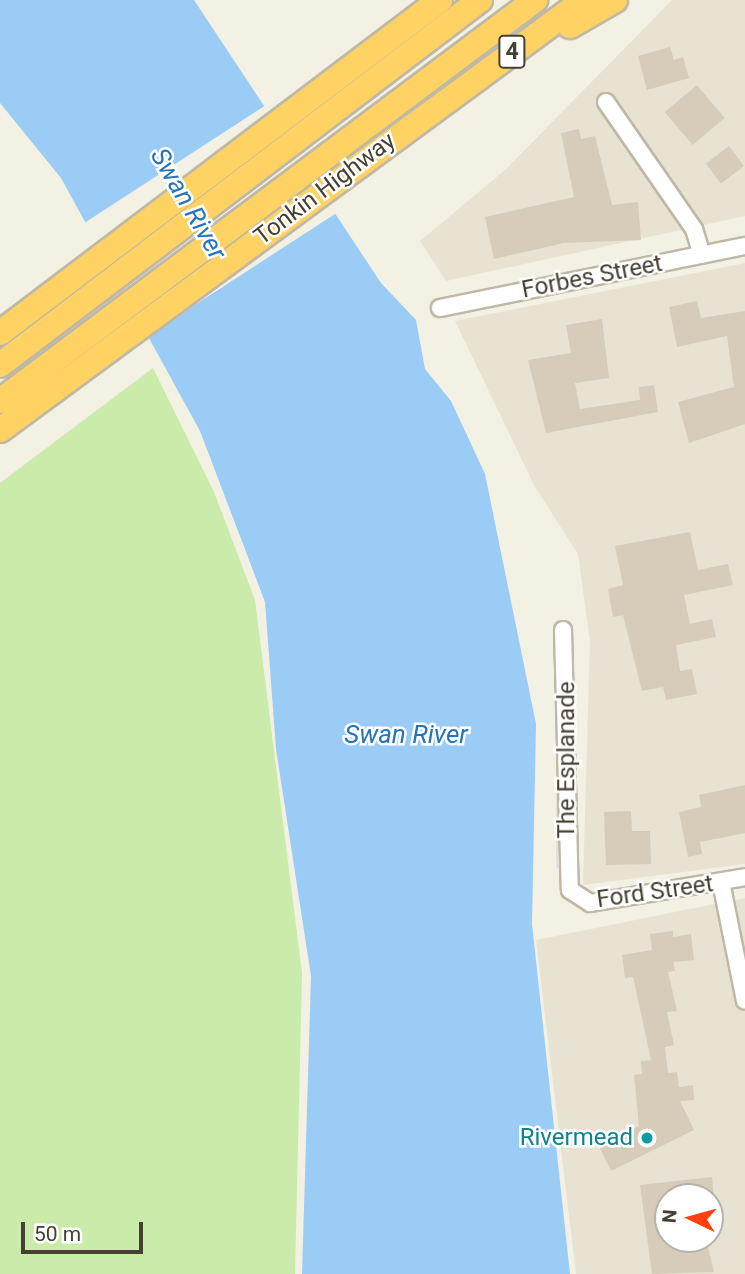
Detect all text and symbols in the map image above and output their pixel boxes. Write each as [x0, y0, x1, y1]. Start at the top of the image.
road number: 4 [498, 32, 526, 72]
street label: Tonkin Highway [249, 127, 401, 251]
water label: Swan River [144, 143, 232, 265]
street label: Forbes Street [519, 249, 665, 305]
street label: The Esplanade [553, 681, 581, 839]
water label: Swan River [344, 719, 468, 751]
street label: Ford Street [595, 870, 715, 914]
place label: Rivermead [520, 1124, 633, 1152]
marker: Rivermead [639, 1130, 655, 1146]
north arrow [654, 1183, 724, 1253]
scale bar [24, 1208, 147, 1252]
text: N [658, 1209, 682, 1224]
text: 50 m [34, 1222, 81, 1246]

